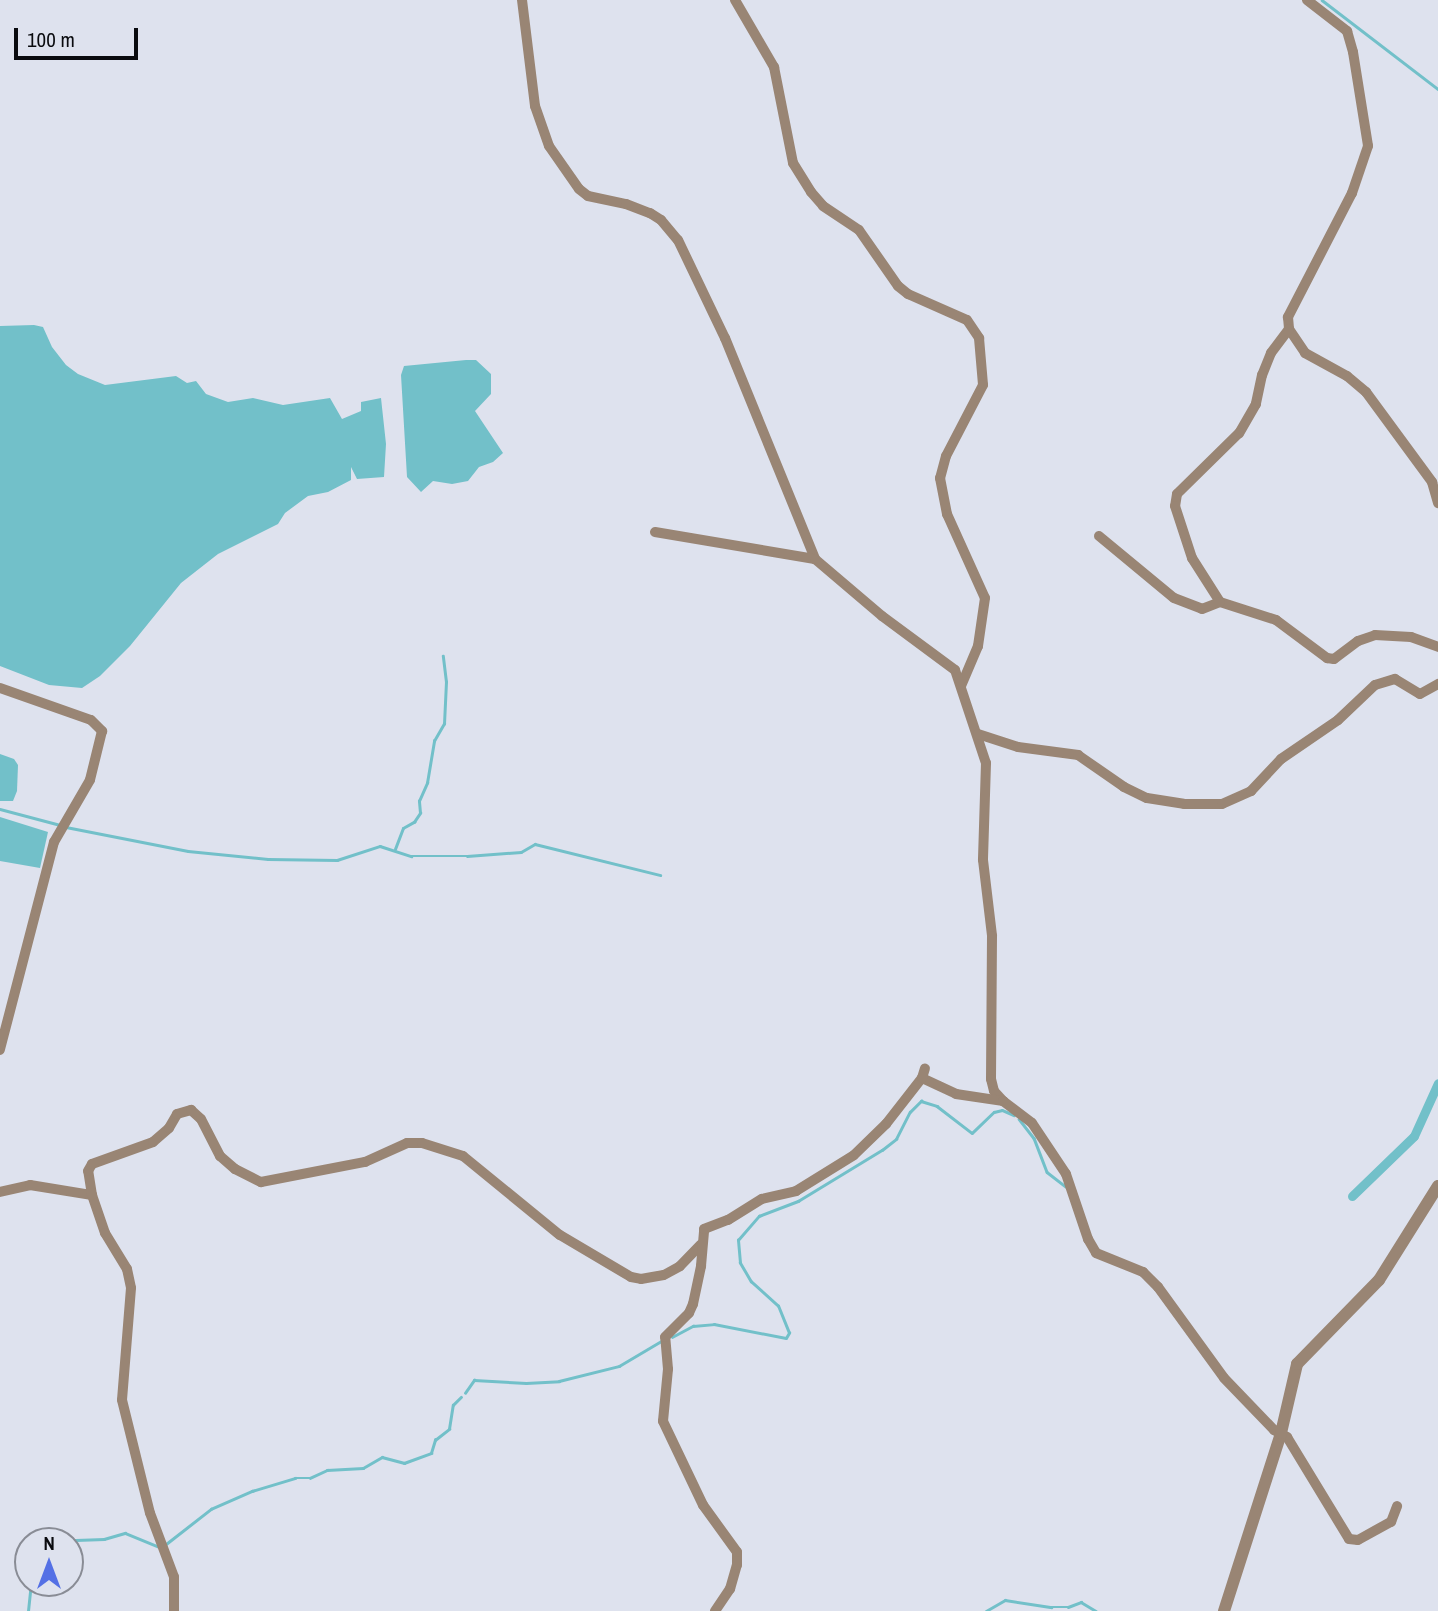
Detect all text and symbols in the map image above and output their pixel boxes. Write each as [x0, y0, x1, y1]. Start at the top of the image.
scale bar [18, 14, 142, 58]
text: 100 m [27, 25, 75, 54]
north arrow [14, 1527, 84, 1597]
text: N [43, 1530, 55, 1556]

